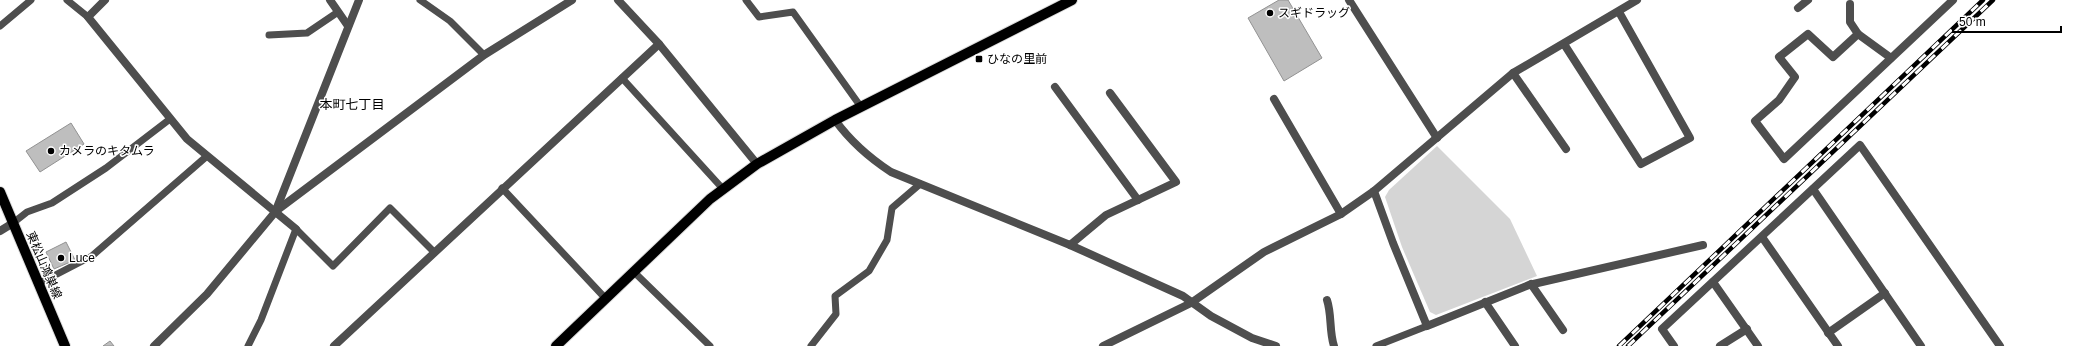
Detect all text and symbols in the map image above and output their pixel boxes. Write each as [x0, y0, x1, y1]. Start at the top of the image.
place label: スギドラッグ [1278, 6, 1350, 20]
marker: スギドラッグ [1265, 8, 1275, 18]
scale bar [1953, 8, 2061, 34]
text: 50 m [1959, 15, 1986, 29]
place label: ひなの里前 [987, 52, 1047, 66]
marker: ひなの里前 [974, 54, 984, 64]
district label: 本町七丁目 [319, 97, 385, 112]
place label: カメラのキタムラ [59, 144, 154, 158]
marker: カメラのキタムラ [46, 146, 56, 156]
street label: 東松山鴻巣線 [23, 229, 65, 301]
place label: Luce [69, 251, 95, 265]
marker: Luce [56, 253, 66, 263]

